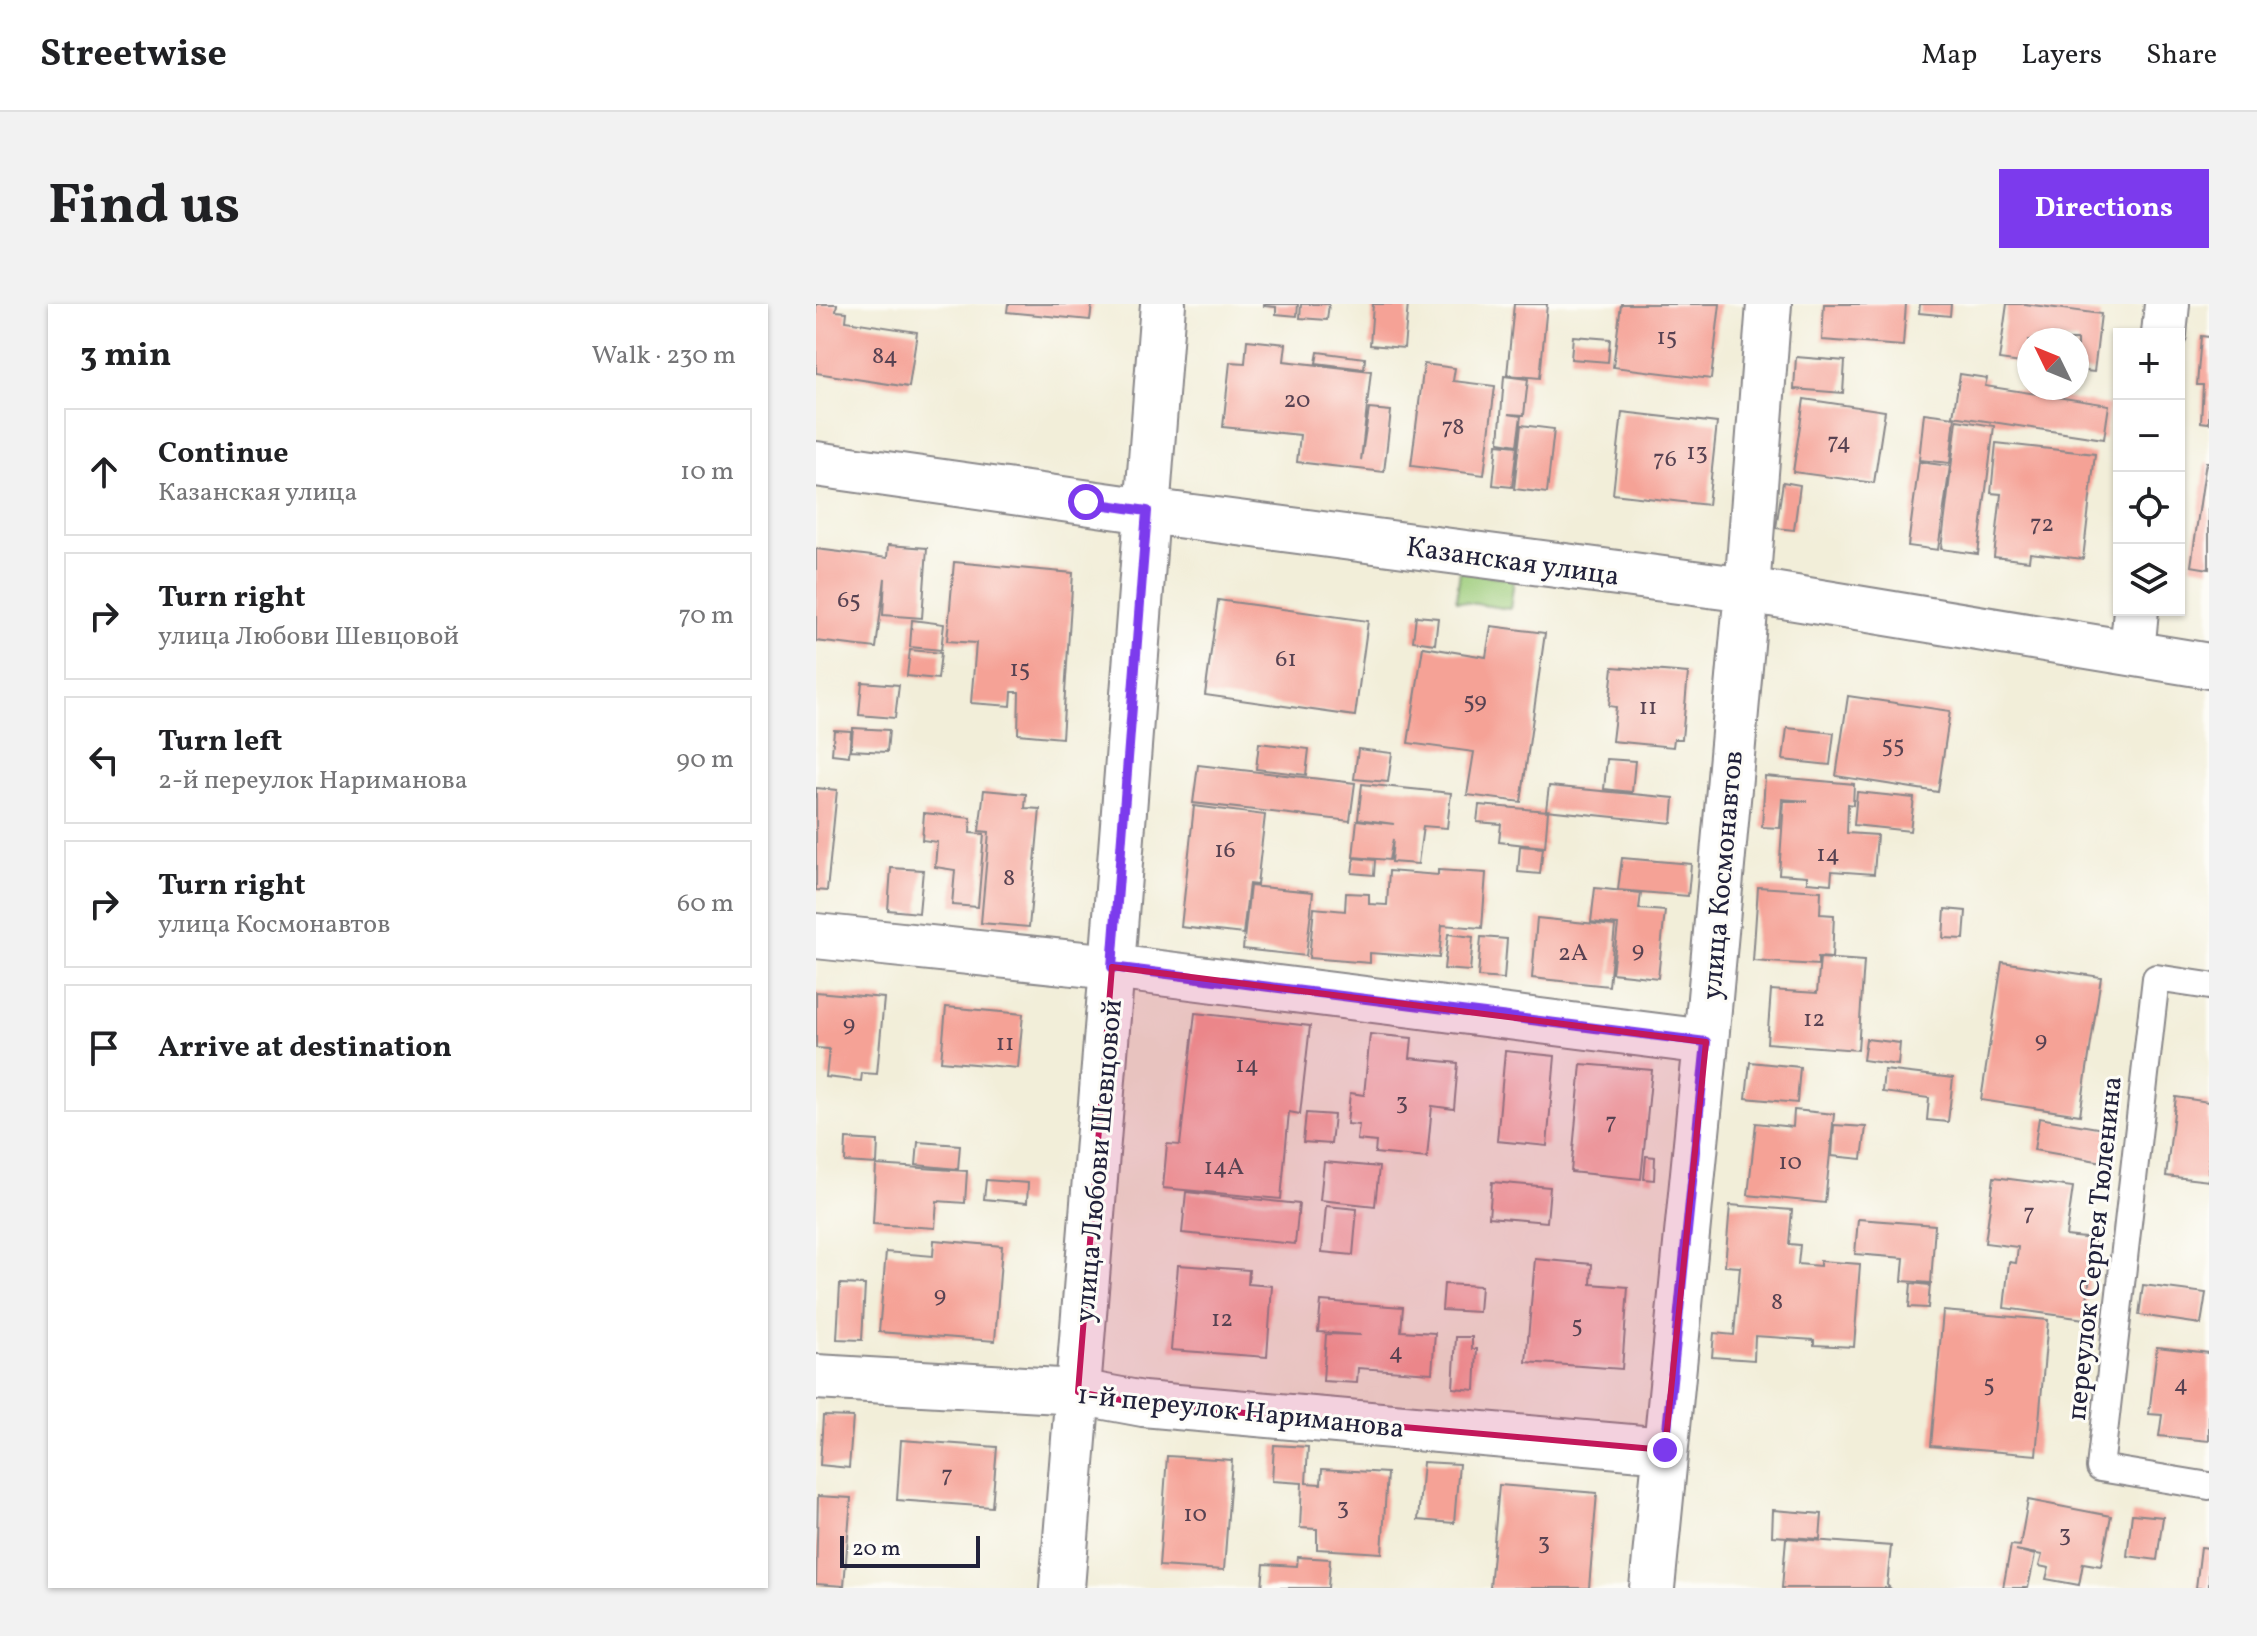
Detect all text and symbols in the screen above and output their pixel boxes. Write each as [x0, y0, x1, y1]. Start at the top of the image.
text: Streetwise [40, 29, 227, 82]
text: Map [1921, 36, 1977, 75]
text: Layers [2021, 36, 2102, 75]
text: Share [2146, 36, 2217, 75]
text: Find us [48, 169, 240, 247]
button: Directions [1999, 169, 2209, 248]
house number: 15 [1657, 321, 1677, 355]
north arrow [2017, 328, 2089, 400]
map controls [2113, 328, 2185, 616]
button: + [2113, 328, 2185, 400]
text: 3 min [80, 333, 171, 380]
text: Walk · 230 m [592, 338, 736, 374]
house number: 84 [872, 340, 898, 374]
house number: 20 [1283, 384, 1311, 418]
button: − [2113, 400, 2185, 472]
house number: 78 [1441, 411, 1465, 445]
house number: 74 [1827, 426, 1851, 460]
text: Continue [158, 433, 289, 475]
house number: 13 [1686, 436, 1708, 470]
house number: 76 [1653, 443, 1677, 477]
icon: ahead [82, 450, 126, 494]
text: 10 m [680, 454, 734, 490]
button: locate [2113, 472, 2185, 544]
text: Казанская улица [158, 475, 357, 511]
route start [1068, 484, 1104, 520]
house number: 72 [2030, 508, 2054, 542]
street label: Казанская улица [1404, 528, 1622, 597]
button: layers [2113, 544, 2185, 616]
text: Turn right [158, 577, 306, 619]
house number: 65 [837, 584, 861, 618]
icon: right [82, 594, 126, 638]
text: 70 m [679, 598, 734, 634]
text: улица Любови Шевцовой [158, 619, 459, 655]
house number: 61 [1275, 643, 1297, 677]
house number: 15 [1010, 653, 1030, 687]
house number: 59 [1463, 685, 1487, 719]
house number: 11 [1639, 691, 1657, 725]
text: Turn left [158, 721, 282, 763]
house number: 55 [1881, 729, 1905, 763]
icon: left [82, 738, 126, 782]
text: 90 m [676, 742, 734, 778]
street label: улица Космонавтов [1693, 749, 1754, 1002]
text: 2-й переулок Нариманова [158, 763, 468, 799]
house number: 16 [1214, 834, 1236, 868]
house number: 14 [1816, 838, 1840, 872]
house number: 8 [1003, 862, 1015, 896]
text: Turn right [158, 865, 306, 907]
icon: right [82, 882, 126, 926]
text: 60 m [677, 886, 734, 922]
text: улица Космонавтов [158, 907, 390, 943]
house number: 9 [1632, 934, 1644, 968]
house number: 2А [1558, 937, 1588, 971]
street label: улица Любови Шевцовой [1066, 998, 1133, 1324]
house number: 12 [1803, 1003, 1825, 1037]
house number: 9 [843, 1008, 855, 1042]
house number: 9 [2035, 1024, 2047, 1058]
icon: arrive [82, 1026, 126, 1070]
text: Arrive at destination [158, 1027, 452, 1069]
house number: 11 [996, 1027, 1014, 1061]
house number: 14 [1235, 1049, 1259, 1083]
street label: переулок Сергея Тюленина [2058, 1074, 2133, 1422]
house number: 3 [1396, 1086, 1408, 1120]
house number: 7 [1605, 1106, 1617, 1140]
house number: 10 [1778, 1146, 1802, 1180]
house number: 14А [1204, 1151, 1244, 1185]
house number: 7 [2023, 1197, 2035, 1231]
house number: 9 [934, 1279, 946, 1313]
house number: 8 [1771, 1286, 1783, 1320]
house number: 12 [1211, 1303, 1233, 1337]
house number: 5 [1571, 1309, 1583, 1343]
house number: 4 [1389, 1336, 1403, 1370]
house number: 5 [1983, 1368, 1995, 1402]
house number: 4 [2174, 1368, 2188, 1402]
street label: 1-й переулок Нариманова [1075, 1376, 1406, 1449]
route end [1647, 1432, 1683, 1468]
house number: 7 [941, 1459, 953, 1493]
house number: 3 [1337, 1491, 1349, 1525]
house number: 10 [1183, 1498, 1207, 1532]
house number: 3 [2059, 1518, 2071, 1552]
house number: 3 [1538, 1526, 1550, 1560]
scale bar [840, 1532, 980, 1568]
text: 20 m [852, 1534, 901, 1565]

